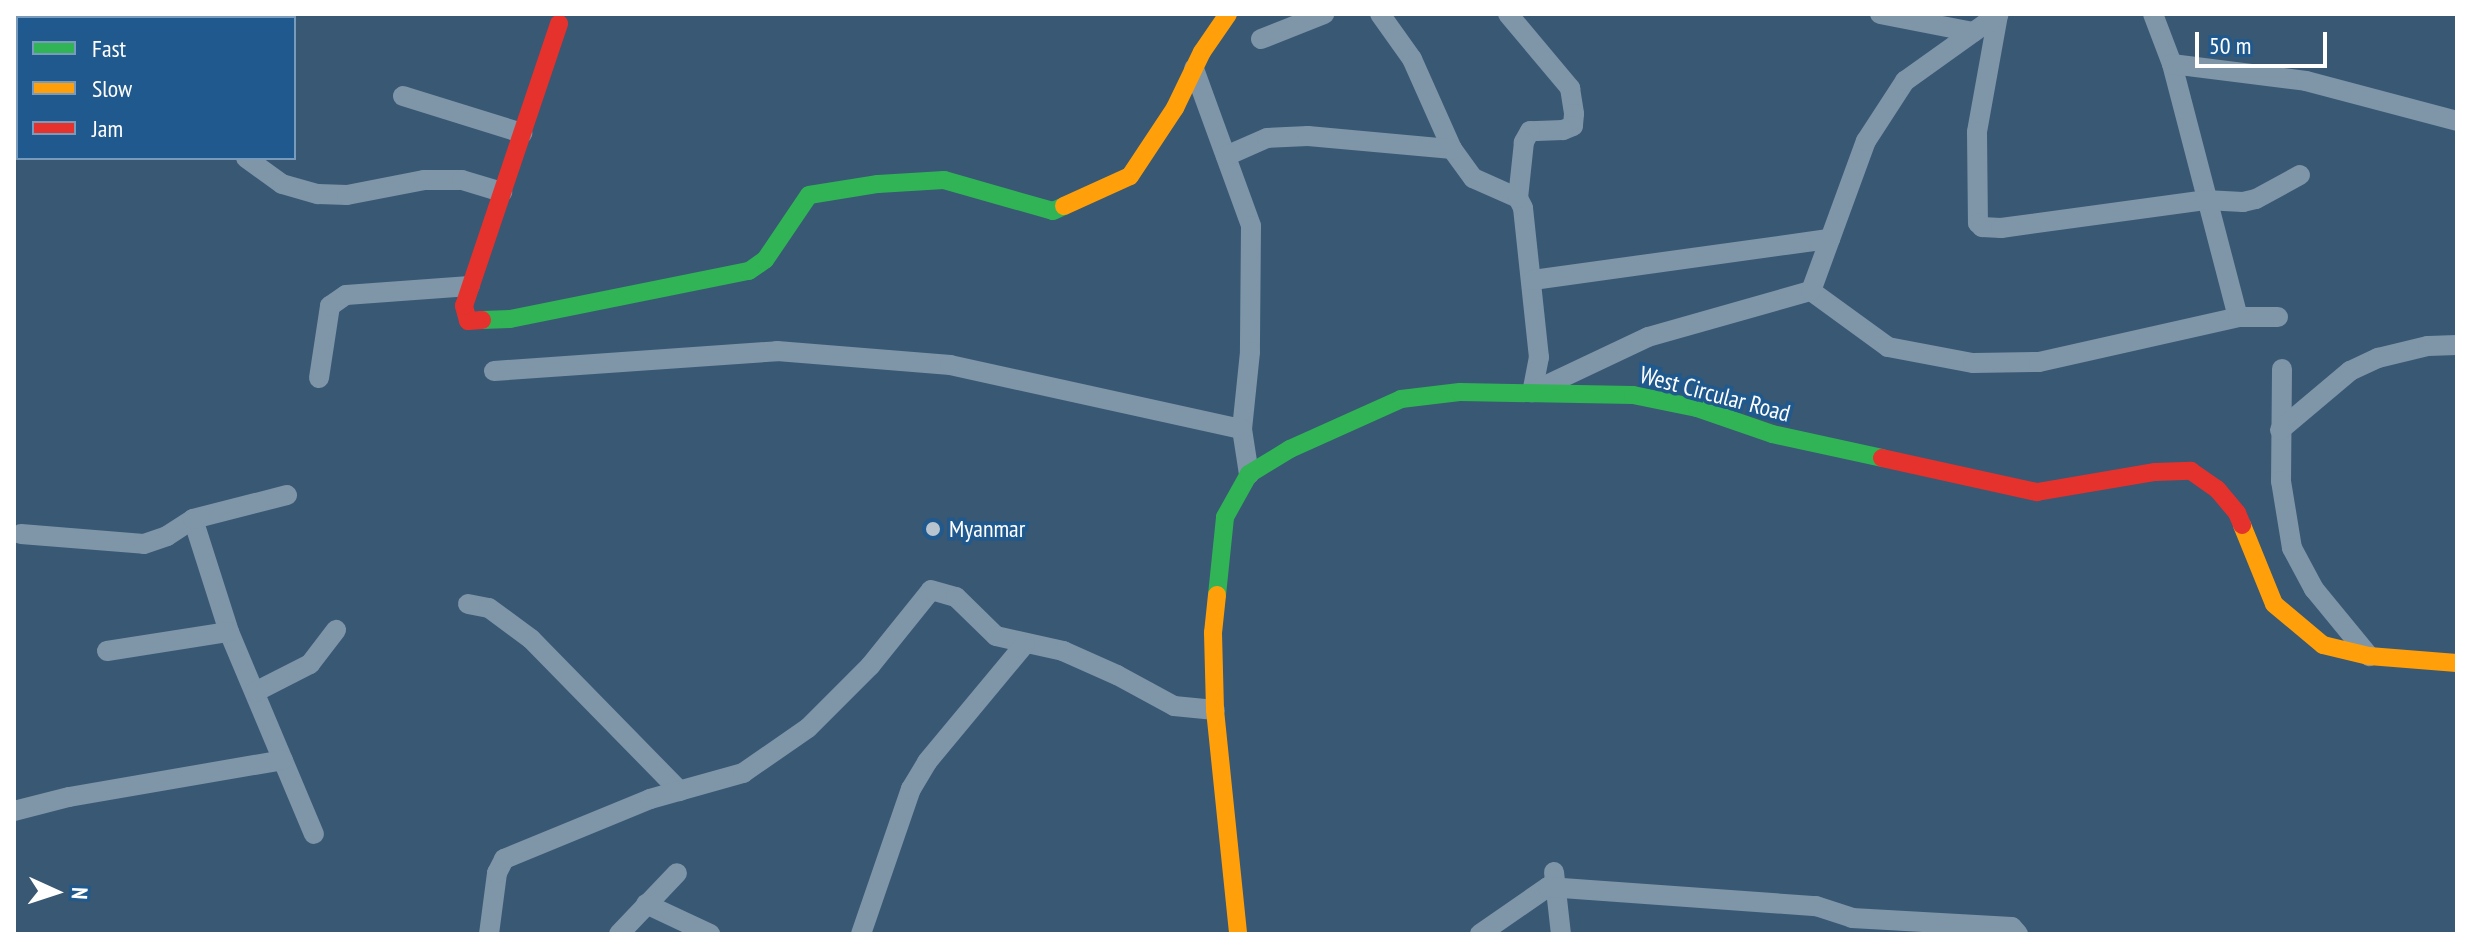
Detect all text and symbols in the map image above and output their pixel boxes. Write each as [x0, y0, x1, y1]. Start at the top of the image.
legend [16, 16, 296, 160]
scale bar [2199, 16, 2331, 66]
text: 50 m [2209, 30, 2251, 61]
text: Fast [92, 33, 126, 64]
text: Slow [92, 73, 132, 104]
text: Jam [92, 113, 123, 144]
street label: West Circular Road [1637, 360, 1793, 428]
place label: Myanmar [949, 515, 1025, 543]
marker: Myanmar [924, 520, 942, 538]
north arrow [16, 852, 96, 932]
text: N [66, 887, 94, 900]

